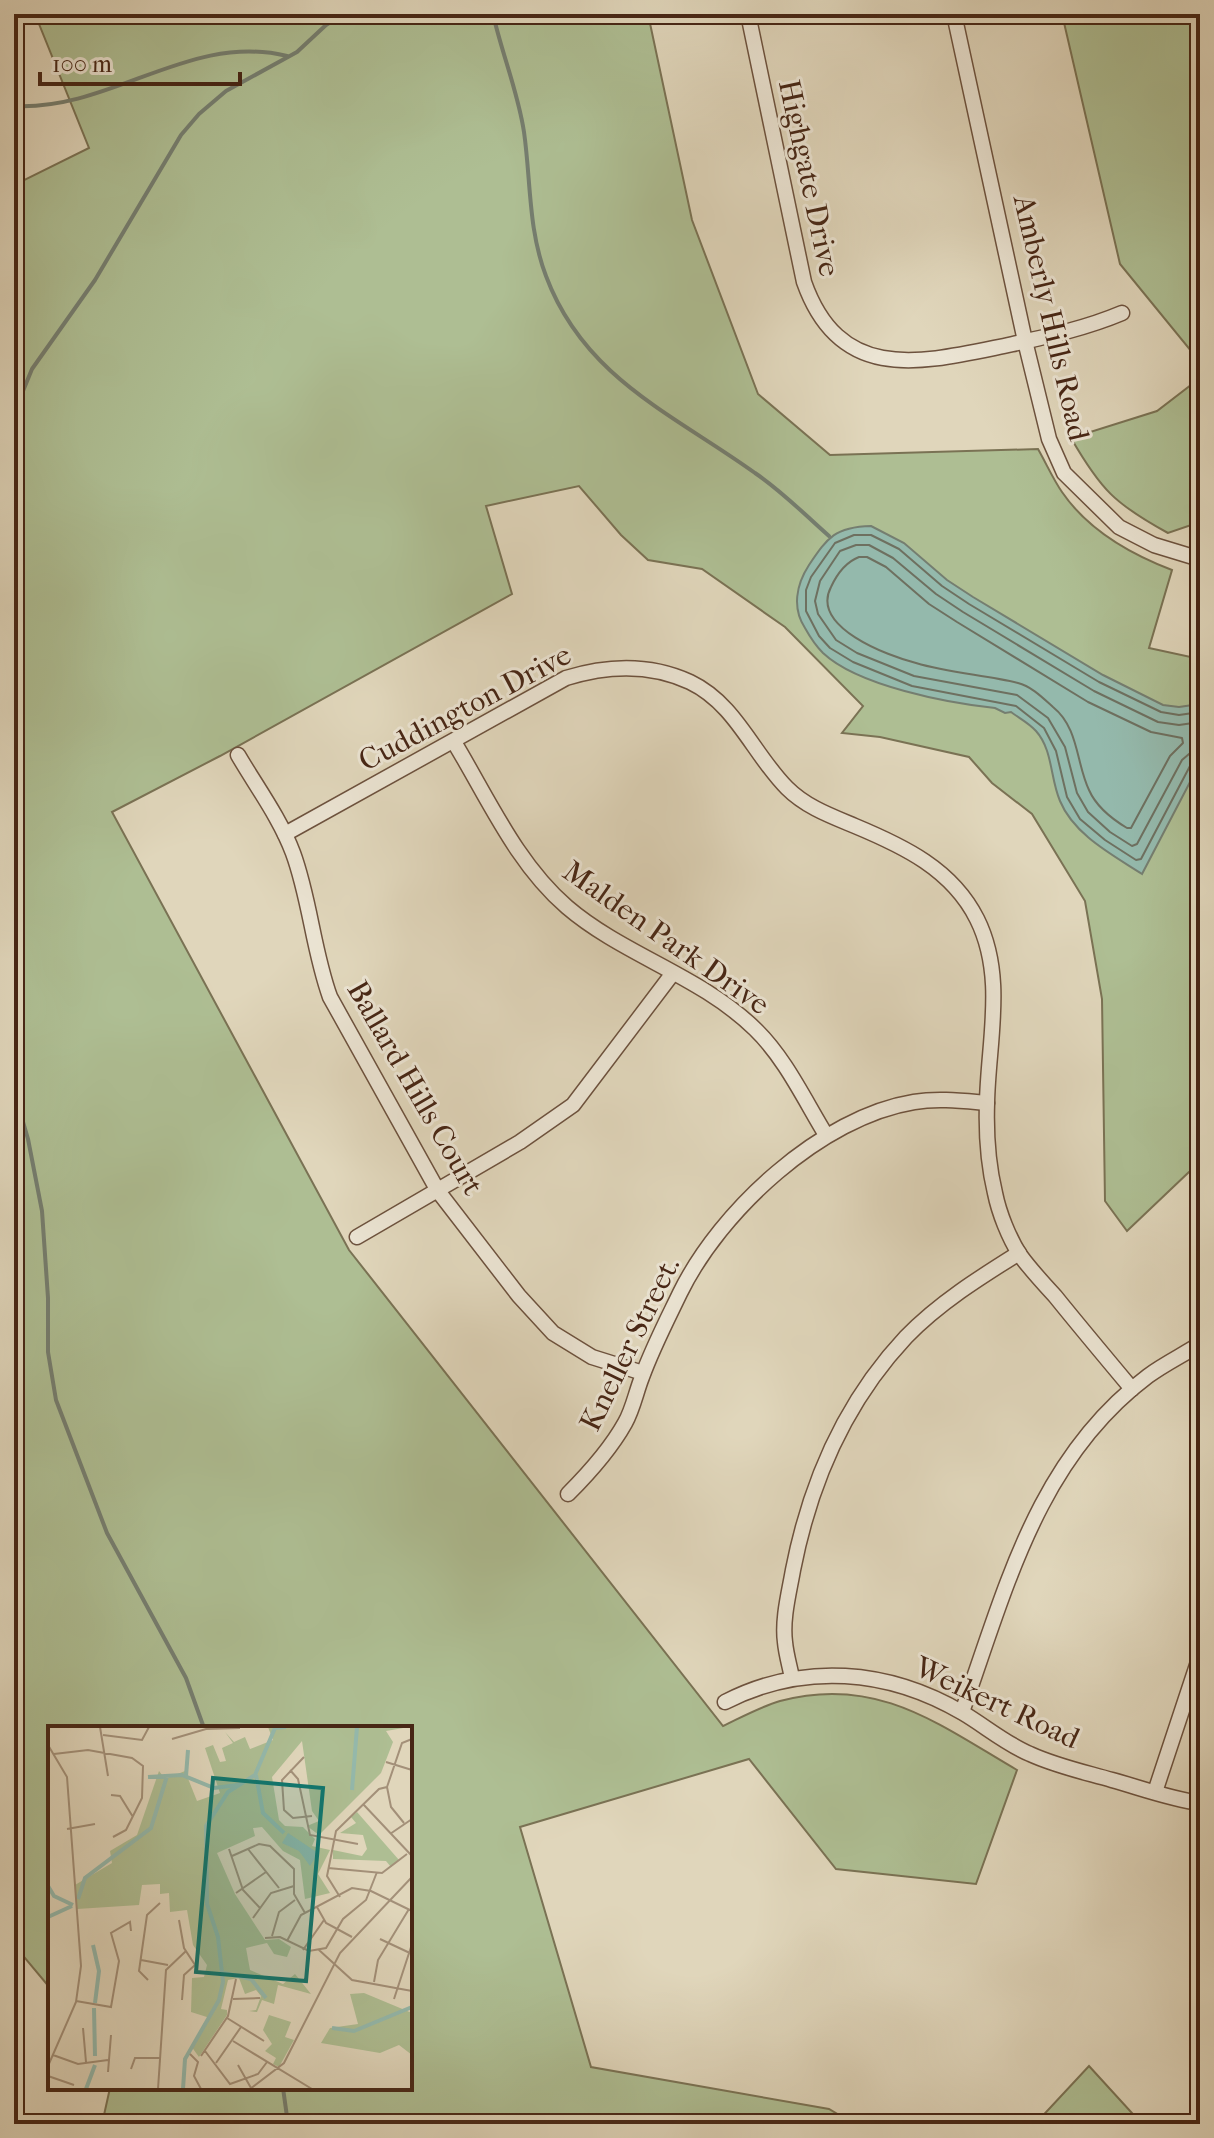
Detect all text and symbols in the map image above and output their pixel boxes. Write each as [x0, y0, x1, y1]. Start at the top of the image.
scale bar [40, 36, 240, 86]
text: 100 m [52, 50, 112, 78]
street label: Highgate Drive [771, 76, 847, 280]
street label: Amberly Hills Road [1005, 191, 1096, 445]
street label: Cuddington Drive [353, 637, 577, 779]
street label: Malden Park Drive [556, 854, 776, 1022]
street label: Ballard Hills Court [339, 975, 491, 1202]
street label: Kneller Street. [573, 1251, 687, 1437]
street label: Weikert Road [908, 1649, 1086, 1757]
inset map [48, 1726, 412, 2090]

